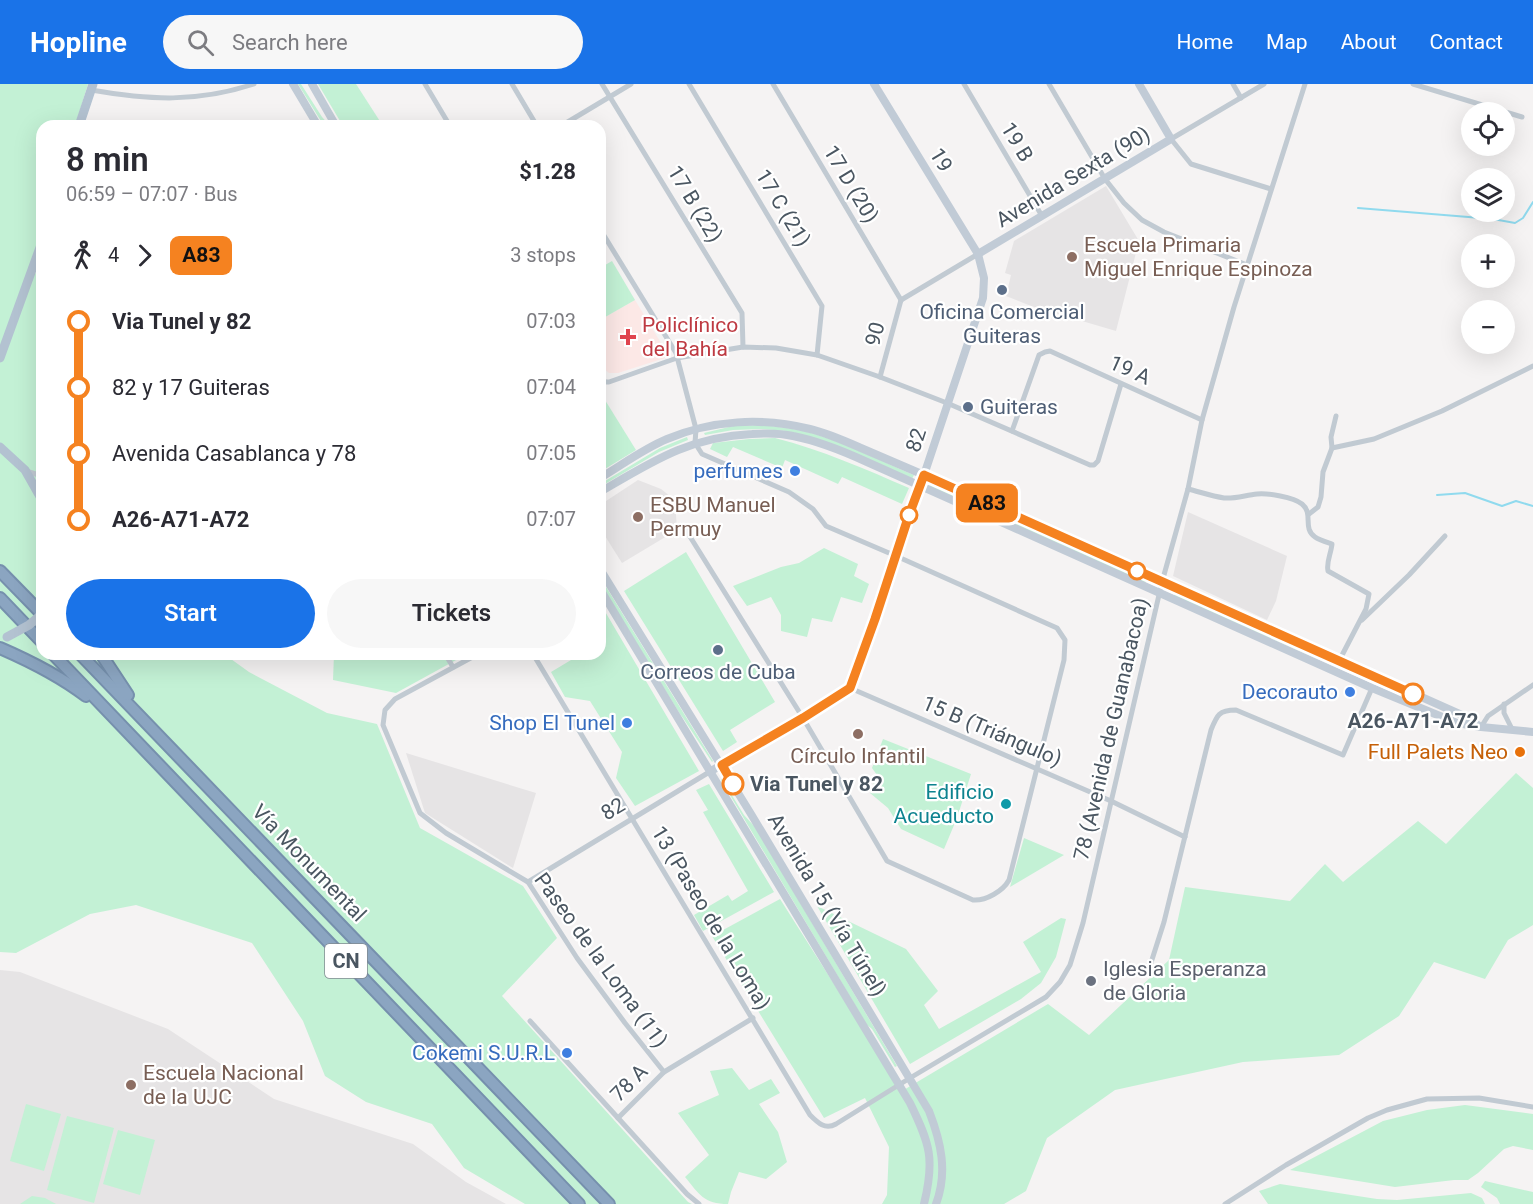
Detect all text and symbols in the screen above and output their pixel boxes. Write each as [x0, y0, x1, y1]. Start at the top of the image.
search box [163, 15, 583, 69]
text: Hopline [30, 26, 127, 59]
icon: search [184, 26, 217, 59]
text: Search here [232, 30, 348, 55]
text: Home [1177, 30, 1233, 54]
text: Map [1266, 30, 1308, 54]
text: About [1341, 30, 1397, 54]
text: Contact [1430, 30, 1503, 54]
map controls [1461, 102, 1515, 354]
button: locate [1461, 102, 1515, 156]
street label: 19 B [996, 118, 1038, 166]
street label: Avenida Sexta (90) [992, 122, 1154, 232]
text: 8 min [66, 140, 149, 179]
street label: 17 D (20) [819, 141, 883, 227]
street label: 19 [925, 144, 957, 176]
text: $1.28 [519, 159, 576, 184]
street label: 17 B (22) [663, 161, 727, 247]
street label: 17 C (21) [751, 165, 815, 251]
button: layers [1461, 168, 1515, 222]
text: 06:59 – 07:07 · Bus [66, 182, 238, 206]
place label: Escuela Primaria Miguel Enrique Espinoza [1084, 233, 1313, 281]
button: + [1461, 234, 1515, 288]
icon: walk [66, 239, 99, 272]
icon: forward [128, 239, 161, 272]
text: 4 [108, 243, 119, 267]
text: A83 [182, 243, 220, 267]
text: 3 stops [510, 243, 576, 267]
marker: Escuela Primaria Miguel Enrique Espinoza [1065, 250, 1079, 264]
marker: Oficina Comercial Guiteras [995, 283, 1009, 297]
place label: Oficina Comercial Guiteras [919, 300, 1085, 348]
button: − [1461, 300, 1515, 354]
text: Via Tunel y 82 [112, 309, 251, 334]
text: 07:03 [526, 309, 576, 333]
place label: Policlínico del Bahía [642, 313, 738, 361]
street label: 90 [860, 319, 890, 349]
marker: Policlínico del Bahía [619, 328, 637, 346]
street label: 19 A [1106, 350, 1155, 390]
text: 82 y 17 Guiteras [112, 375, 270, 400]
text: 07:04 [526, 375, 576, 399]
place label: Guiteras [980, 395, 1058, 419]
marker: Guiteras [961, 400, 975, 414]
street label: 82 [901, 425, 931, 455]
text: Avenida Casablanca y 78 [112, 441, 356, 466]
text: 07:05 [526, 441, 576, 465]
place label: perfumes [694, 459, 783, 483]
marker: perfumes [788, 464, 802, 478]
line badge: A83 [952, 484, 1022, 522]
text: A83 [968, 491, 1006, 515]
place label: ESBU Manuel Permuy [650, 493, 776, 541]
unlabelled marker [900, 506, 918, 524]
text: A26-A71-A72 [112, 507, 249, 532]
text: 07:07 [526, 507, 576, 531]
marker: ESBU Manuel Permuy [631, 510, 645, 524]
unlabelled marker [1128, 562, 1146, 580]
button: Start [66, 579, 315, 648]
button: Tickets [327, 579, 576, 648]
street label: 78 (Avenida de Guanabacoa) [1069, 595, 1153, 863]
marker: Correos de Cuba [711, 643, 725, 657]
place label: Correos de Cuba [640, 660, 796, 684]
place label: Decorauto [1242, 680, 1338, 704]
marker: A26-A71-A72 [1402, 683, 1424, 705]
marker: Decorauto [1343, 685, 1357, 699]
street label: 15 B (Triángulo) [919, 691, 1065, 771]
place label: A26-A71-A72 [1347, 709, 1479, 733]
place label: Shop El Tunel [489, 711, 615, 735]
marker: Shop El Tunel [620, 716, 634, 730]
marker: Círculo Infantil [851, 727, 865, 741]
place label: Full Palets Neo [1368, 740, 1508, 764]
place label: Círculo Infantil [790, 744, 926, 768]
marker: Full Palets Neo [1513, 745, 1527, 759]
place label: Via Tunel y 82 [750, 772, 883, 796]
marker: Via Tunel y 82 [722, 773, 744, 795]
place label: Edificio Acueducto [894, 780, 994, 828]
street label: 82 [597, 793, 629, 825]
marker: Edificio Acueducto [999, 797, 1013, 811]
street label: Vía Monumental [247, 800, 371, 926]
street label: Avenida 15 (Vía Túnel) [763, 809, 891, 1001]
street label: 13 (Paseo de la Loma) [647, 822, 775, 1014]
street label: Paseo de la Loma (11) [530, 868, 672, 1052]
road number: CN [325, 944, 367, 978]
place label: Iglesia Esperanza de Gloria [1103, 957, 1267, 1005]
marker: Iglesia Esperanza de Gloria [1084, 974, 1098, 988]
place label: Cokemi S.U.R.L [412, 1041, 555, 1065]
marker: Cokemi S.U.R.L [560, 1046, 574, 1060]
street label: 78 A [605, 1059, 653, 1107]
place label: Escuela Nacional de la UJC [143, 1061, 304, 1109]
marker: Escuela Nacional de la UJC [124, 1078, 138, 1092]

